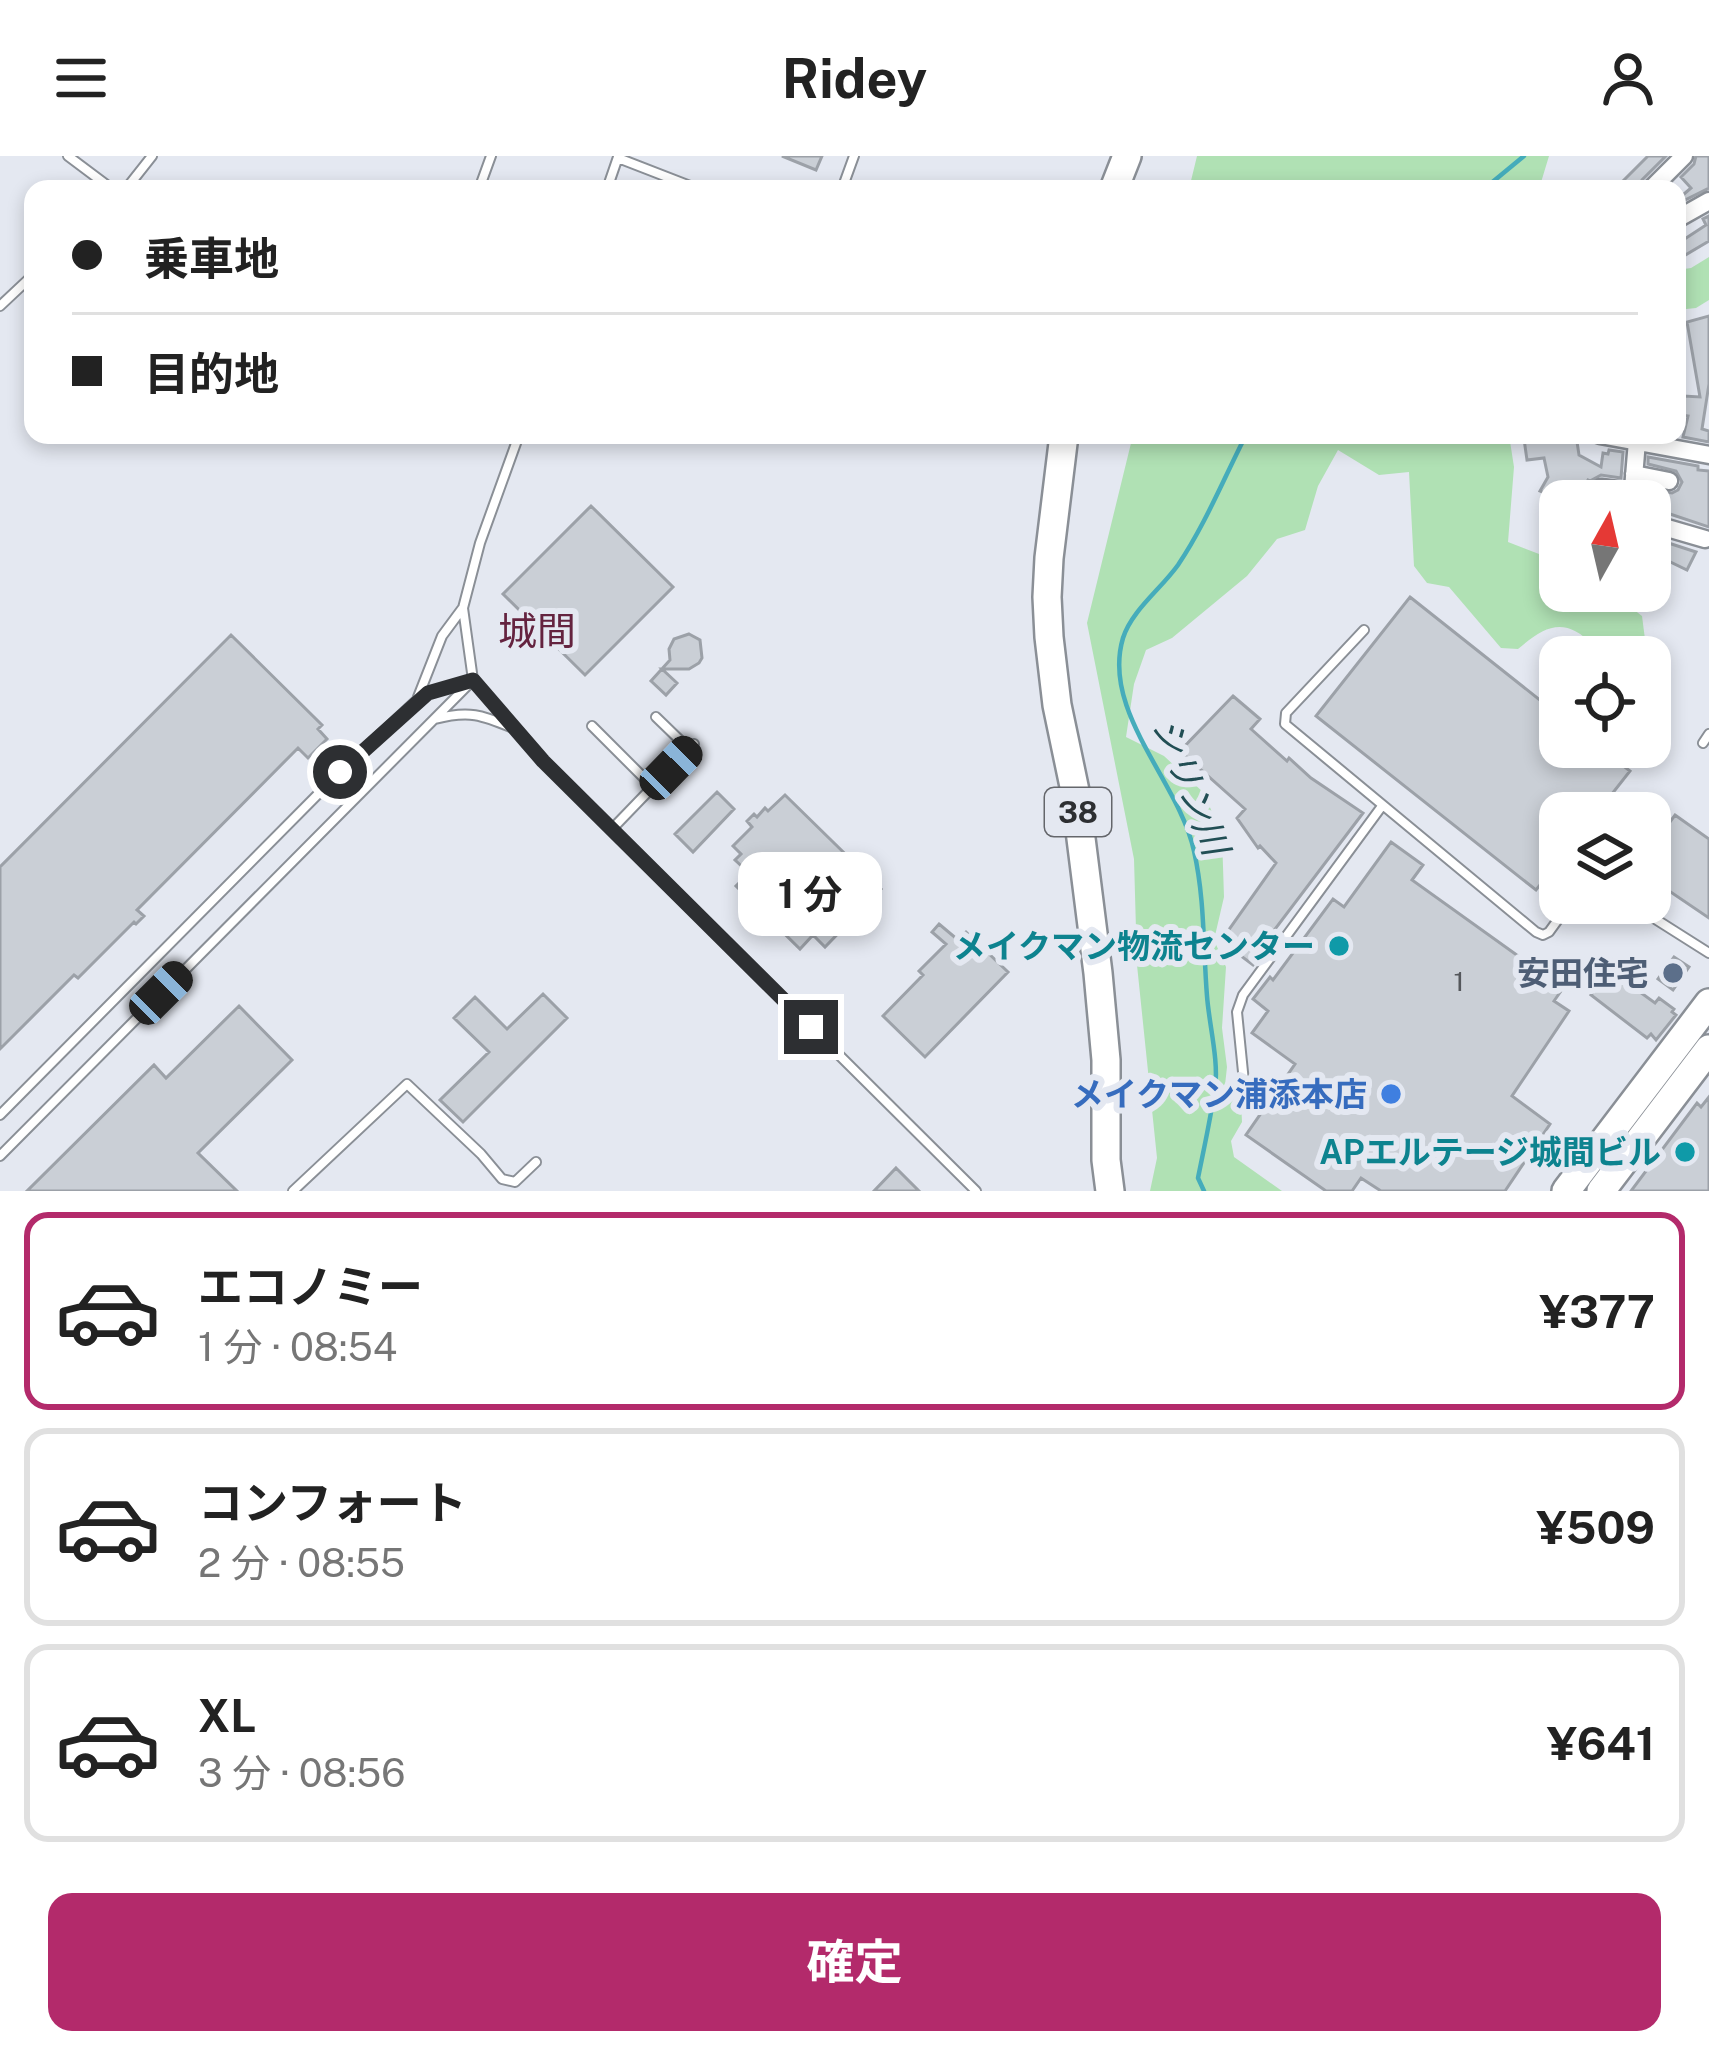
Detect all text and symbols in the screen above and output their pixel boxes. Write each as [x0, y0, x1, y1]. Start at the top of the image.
icon: menu [48, 45, 114, 111]
icon: person [1595, 45, 1661, 111]
text: Ridey [782, 47, 927, 110]
text: 乗車地 [144, 232, 279, 285]
text: 目的地 [144, 347, 279, 400]
north arrow [1539, 480, 1671, 612]
map controls [1539, 480, 1671, 924]
district label: 城間 [498, 608, 576, 654]
button: locate [1539, 636, 1671, 768]
water label: シリン川 [1145, 711, 1239, 864]
car [633, 730, 709, 806]
route start [313, 745, 367, 799]
road number: 38 [1045, 788, 1111, 836]
button: layers [1539, 792, 1671, 924]
callout: 1 分 [739, 853, 883, 937]
text: 1 分 [778, 871, 842, 917]
place label: メイクマン物流センター [953, 927, 1315, 965]
marker: メイクマン物流センター [1326, 933, 1352, 959]
place label: 安田住宅 [1517, 954, 1649, 992]
car [123, 955, 199, 1031]
marker: 安田住宅 [1660, 960, 1686, 986]
house number: 1 [1454, 965, 1465, 997]
route end [784, 1000, 838, 1054]
place label: メイクマン浦添本店 [1071, 1075, 1367, 1113]
marker: メイクマン浦添本店 [1378, 1081, 1404, 1107]
place label: APエルテージ城間ビル [1319, 1133, 1661, 1171]
marker: APエルテージ城間ビル [1672, 1139, 1698, 1165]
icon: car [54, 1257, 162, 1365]
text: エコノミー [198, 1260, 423, 1313]
text: ¥377 [1540, 1285, 1655, 1338]
text: 1 分 · 08:54 [198, 1324, 397, 1370]
icon: car [54, 1473, 162, 1581]
text: コンフォート [198, 1476, 467, 1529]
text: ¥509 [1536, 1501, 1655, 1554]
text: 2 分 · 08:55 [198, 1540, 405, 1586]
icon: car [54, 1689, 162, 1797]
text: XL [198, 1689, 256, 1742]
text: ¥641 [1547, 1717, 1655, 1770]
text: 3 分 · 08:56 [198, 1750, 406, 1796]
button: 確定 [48, 1893, 1661, 2031]

